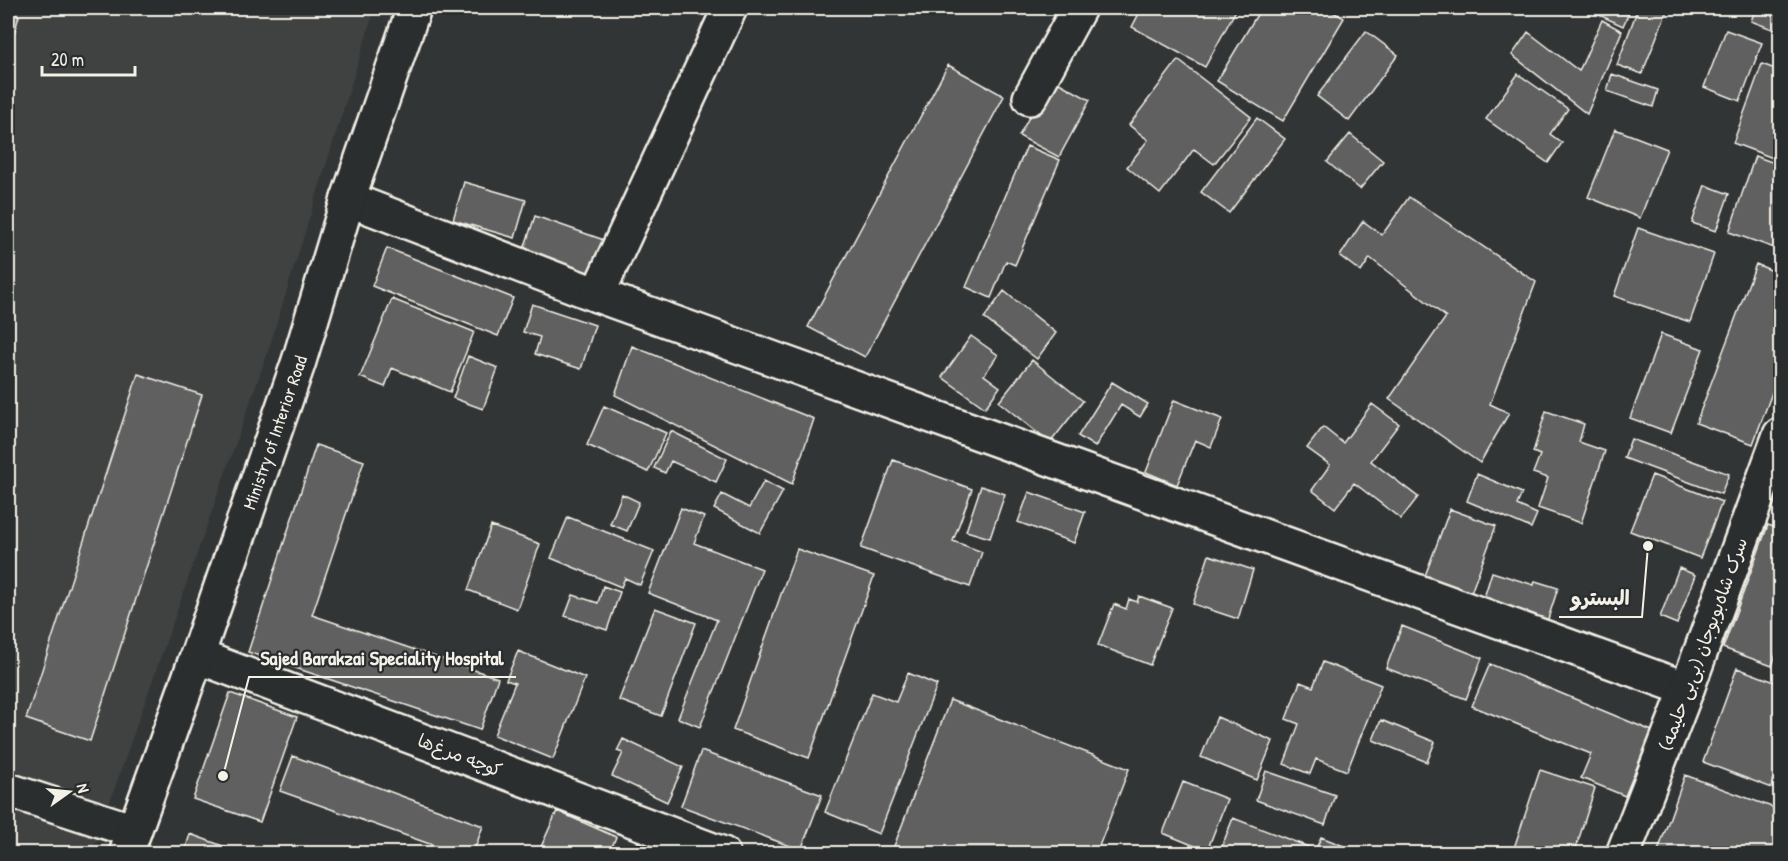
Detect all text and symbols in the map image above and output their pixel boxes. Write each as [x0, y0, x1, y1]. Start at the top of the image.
scale bar [42, 39, 135, 77]
text: 20 m [51, 47, 84, 72]
street label: Ministry of Interior Road [236, 352, 312, 513]
street label: سرک شاه‌بوبوجان (بی‌بی حلیمه) [1653, 534, 1753, 754]
callout: البسترو [1559, 579, 1642, 617]
text: البسترو [1569, 584, 1630, 611]
callout: Sajed Barakzai Speciality Hospital [249, 639, 516, 677]
text: Sajed Barakzai Speciality Hospital [260, 644, 504, 672]
street label: کوچه مرغ‌ها [414, 727, 506, 783]
north arrow [39, 762, 99, 822]
text: N [72, 781, 95, 796]

